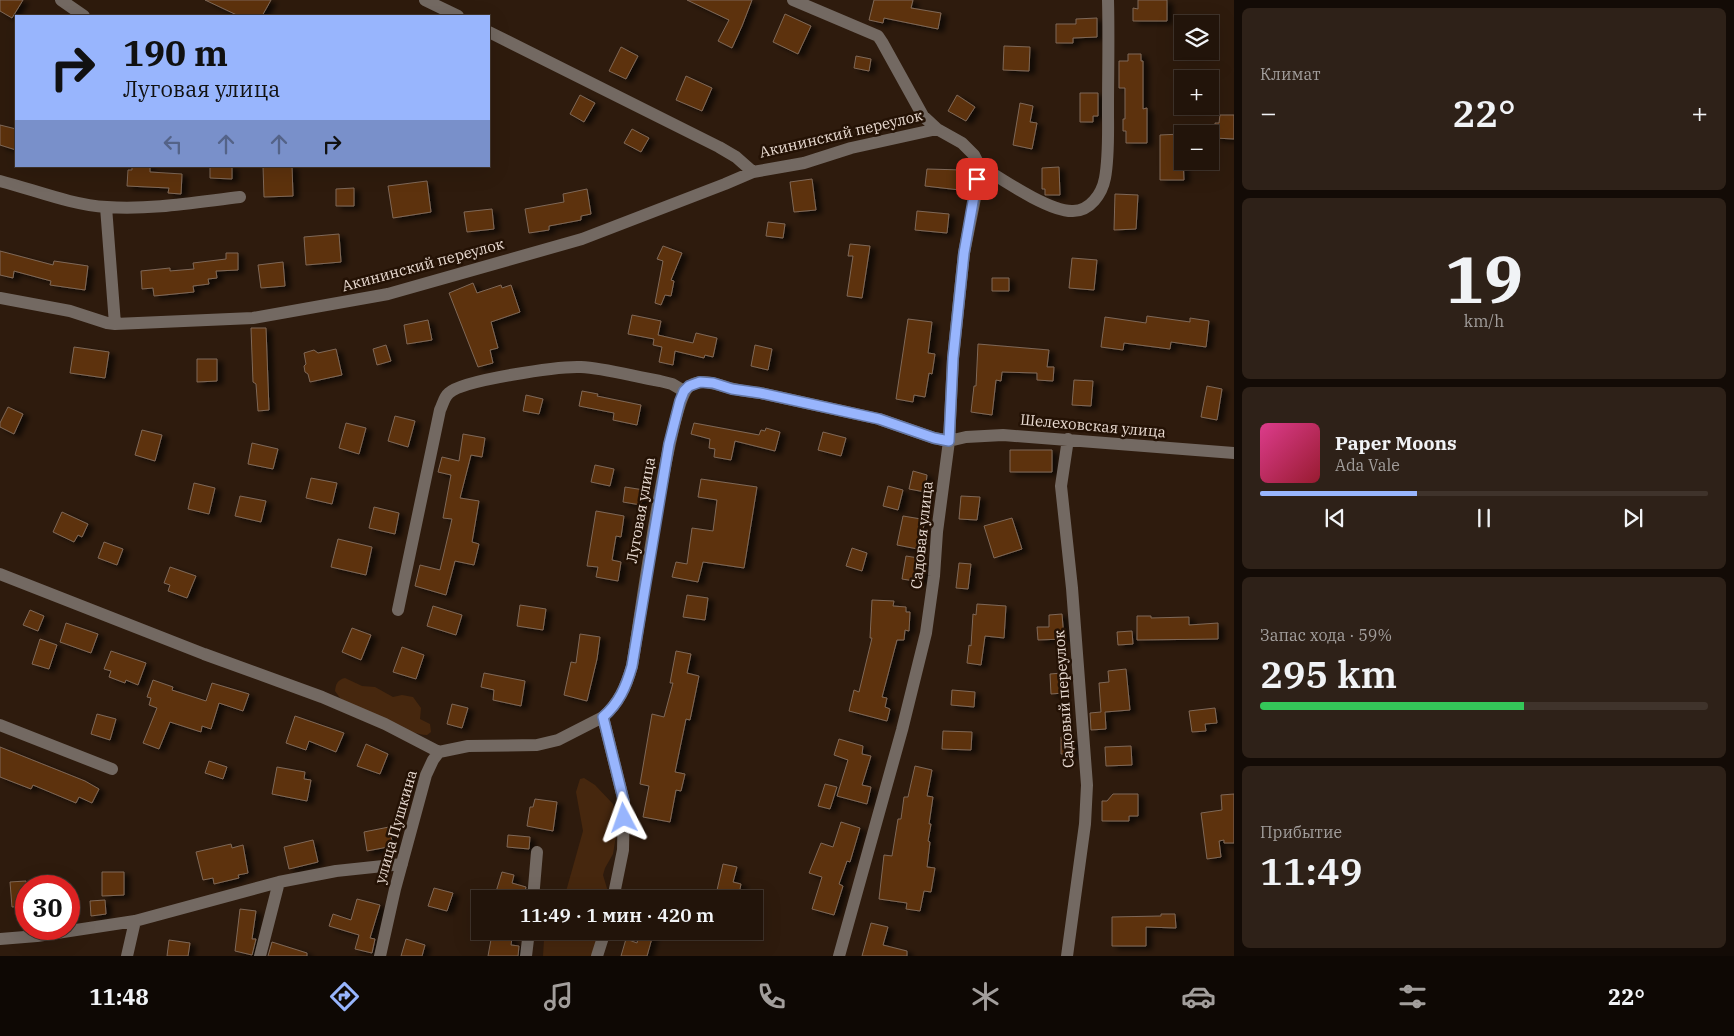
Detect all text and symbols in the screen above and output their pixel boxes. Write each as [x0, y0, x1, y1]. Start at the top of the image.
map controls [1174, 15, 1219, 170]
button: layers [1174, 15, 1219, 60]
text: 190 m [123, 30, 228, 76]
icon: right [40, 35, 105, 100]
text: Климат [1260, 64, 1320, 84]
button: + [1174, 70, 1219, 115]
text: Луговая улица [123, 74, 280, 103]
text: 22° [1452, 88, 1516, 137]
text: − [1260, 94, 1277, 131]
text: + [1691, 94, 1708, 131]
street label: Акининский переулок [757, 105, 925, 162]
button: − [1174, 125, 1219, 170]
icon: left [159, 130, 187, 158]
icon: ahead [212, 130, 240, 158]
icon: ahead [265, 130, 293, 158]
icon: right [318, 130, 346, 158]
pin [956, 158, 998, 200]
icon: arrive [963, 165, 991, 193]
street label: Акининский переулок [340, 234, 506, 295]
text: 19 [1445, 236, 1523, 321]
text: km/h [1464, 311, 1504, 331]
street label: Шелеховская улица [1019, 410, 1167, 441]
text: Paper Moons [1335, 431, 1457, 455]
street label: Луговая улица [622, 455, 659, 564]
text: Ada Vale [1335, 455, 1400, 475]
street label: Садовая улица [906, 480, 937, 590]
icon: previous [1321, 504, 1349, 532]
icon: pause [1470, 504, 1498, 532]
icon: next [1619, 504, 1647, 532]
text: Запас хода · 59% [1260, 625, 1392, 645]
street label: Садовый переулок [1049, 629, 1078, 769]
text: 295 km [1260, 649, 1397, 698]
street label: улица Пушкина [370, 768, 421, 886]
position arrow [597, 791, 649, 843]
text: Прибытие [1260, 822, 1342, 842]
text: 11:49 [1260, 846, 1363, 895]
speed limit sign: 30 [15, 875, 80, 940]
text: 11:49 · 1 мин · 420 m [520, 903, 714, 927]
icon: directions [327, 979, 362, 1014]
icon: music [541, 979, 576, 1014]
icon: phone [754, 979, 789, 1014]
icon: climate [968, 979, 1003, 1014]
icon: car [1181, 979, 1216, 1014]
icon: filters [1395, 979, 1430, 1014]
text: 11:48 [89, 982, 149, 1011]
text: 22° [1608, 982, 1645, 1011]

